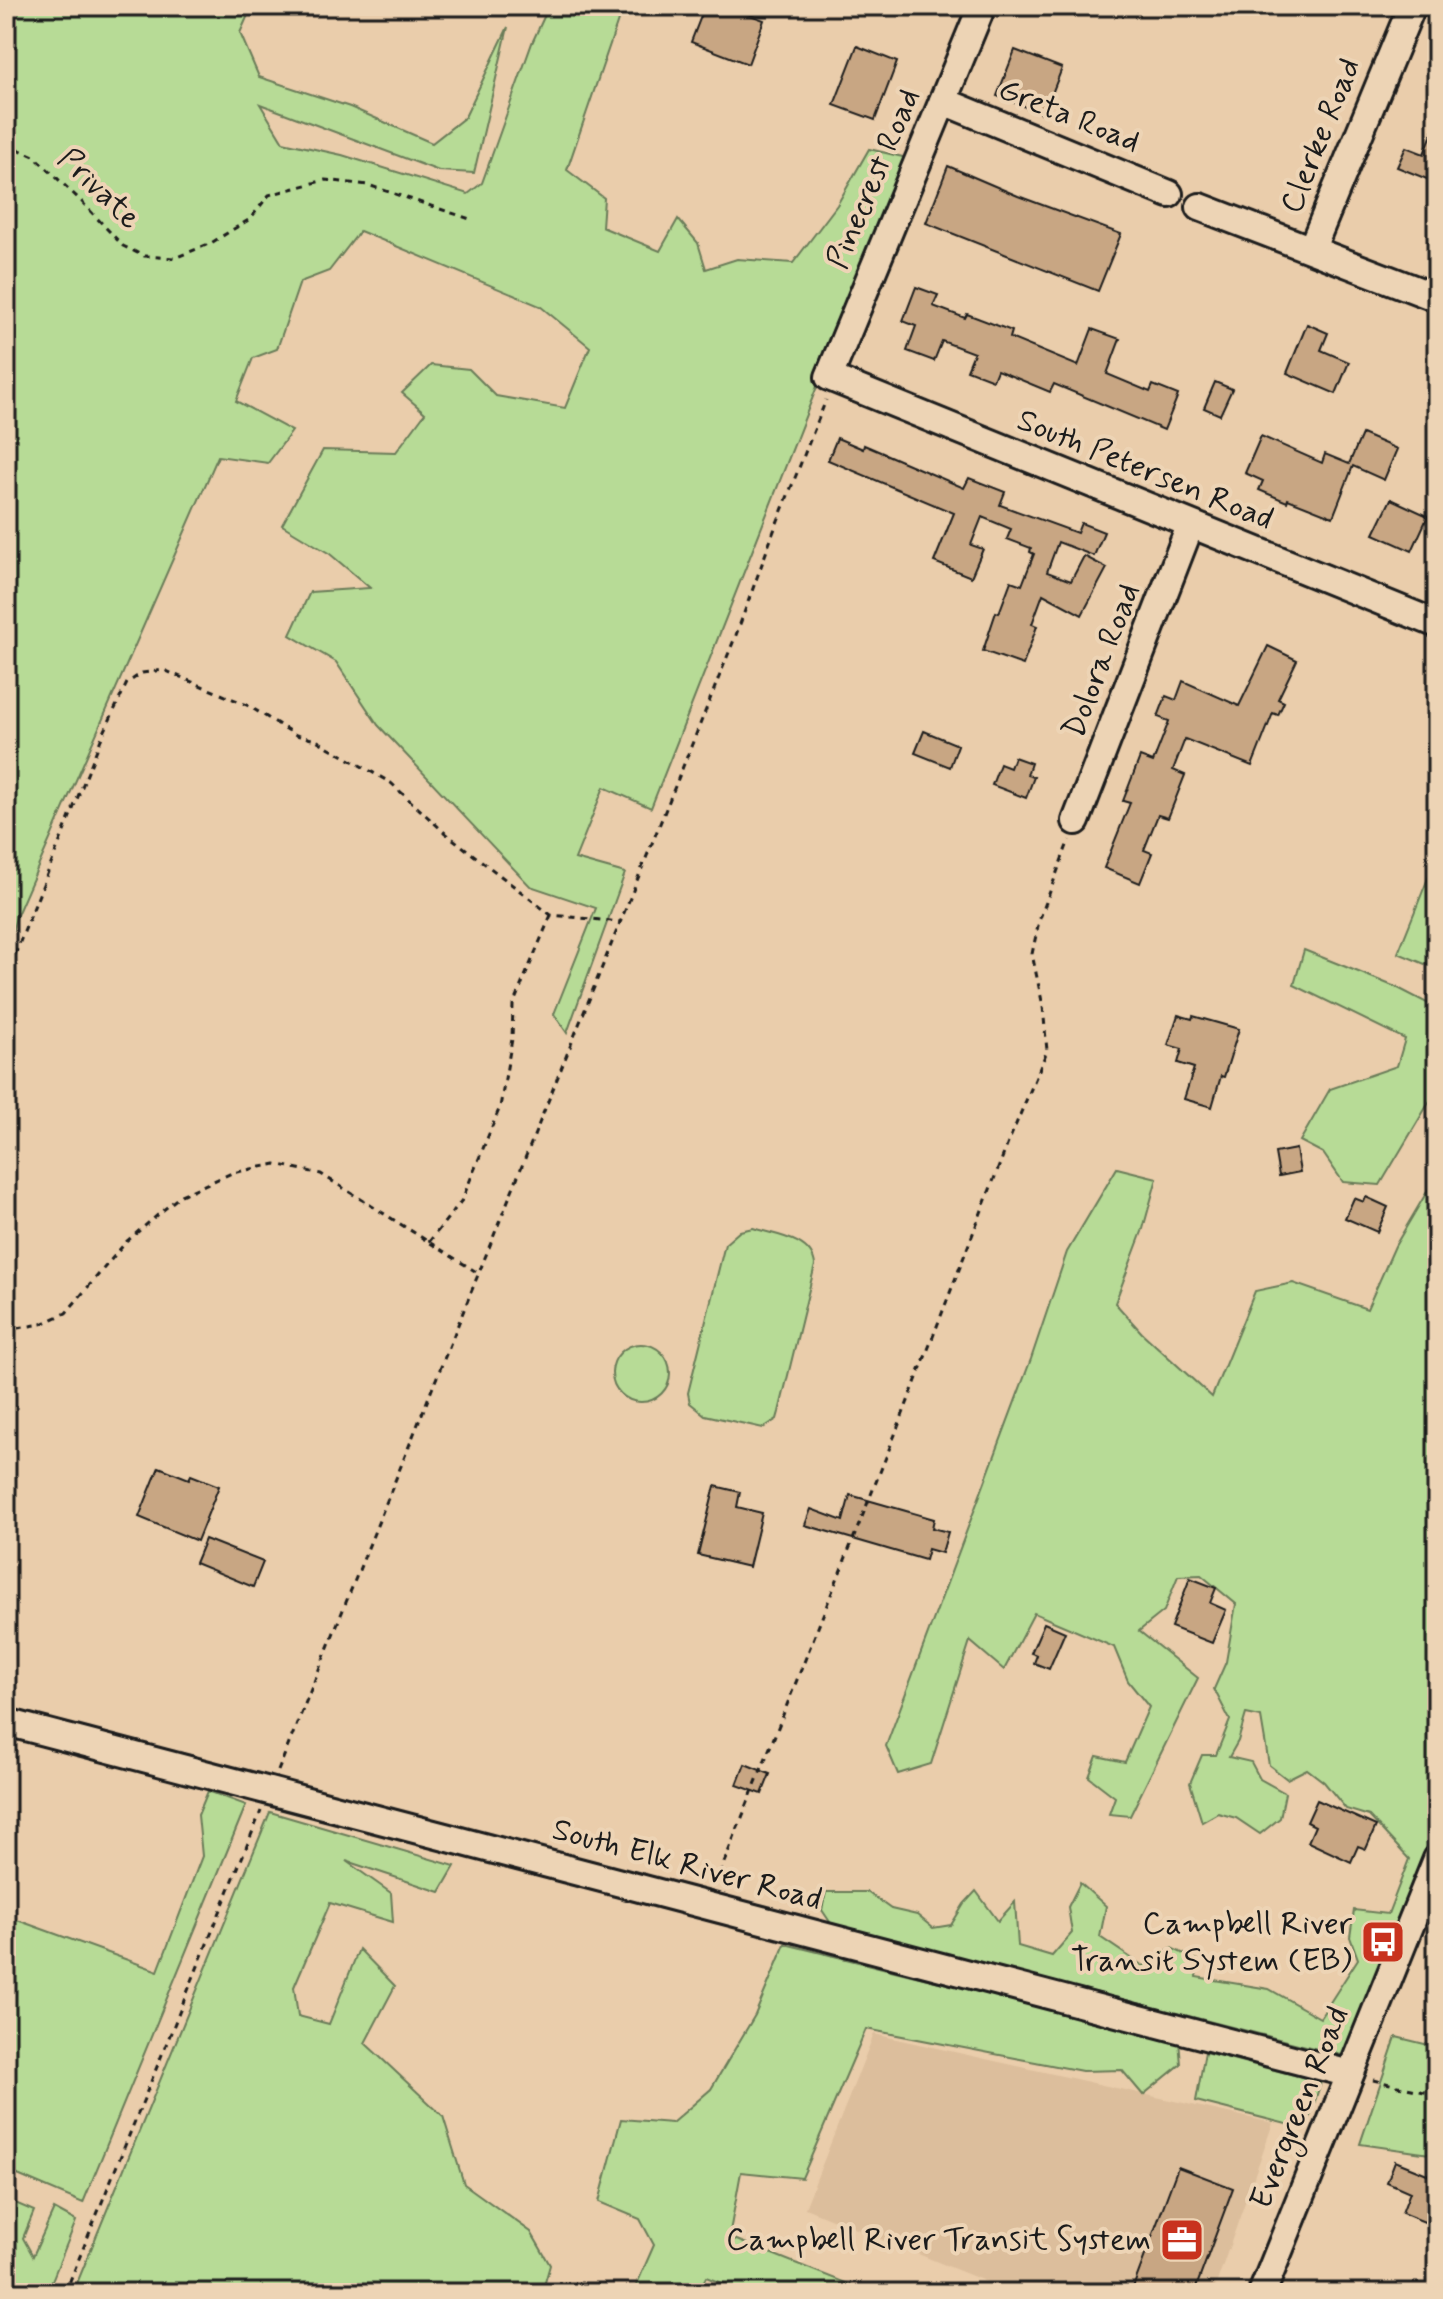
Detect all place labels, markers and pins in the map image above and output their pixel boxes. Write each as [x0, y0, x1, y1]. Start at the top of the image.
place label: Campbell River Transit System (EB) [1071, 1903, 1353, 1982]
bus stop icon: Campbell River Transit System (EB) [1359, 1918, 1407, 1966]
office icon: Campbell River Transit System [1158, 2216, 1206, 2264]
place label: Campbell River Transit System [726, 2219, 1151, 2261]

